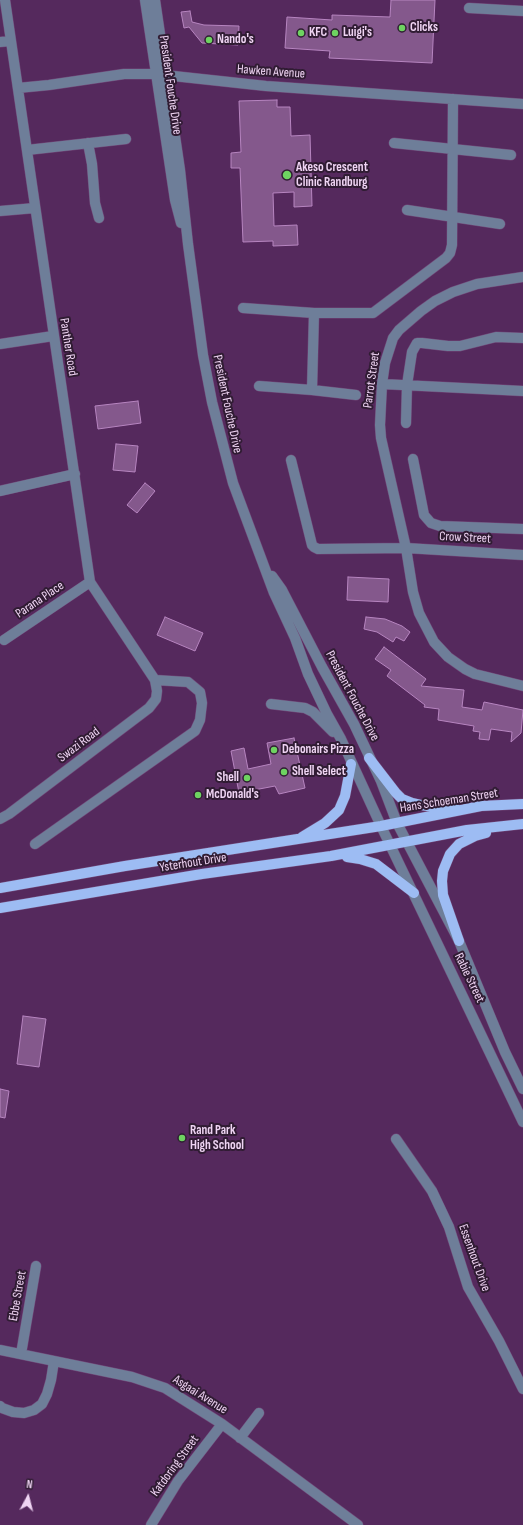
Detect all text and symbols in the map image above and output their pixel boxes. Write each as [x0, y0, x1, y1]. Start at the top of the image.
place label: Clicks [410, 20, 438, 36]
marker: Clicks [397, 23, 407, 33]
place label: KFC [309, 25, 327, 41]
place label: Luigi's [343, 25, 372, 41]
marker: KFC [296, 28, 306, 38]
marker: Luigi's [330, 28, 340, 38]
place label: Nando's [217, 32, 254, 48]
street label: President Fouche Drive [155, 34, 185, 136]
marker: Nando's [204, 35, 214, 45]
street label: Hawken Avenue [236, 62, 306, 82]
place label: Akeso Crescent Clinic Randburg [296, 160, 368, 191]
marker: Akeso Crescent Clinic Randburg [281, 169, 293, 181]
street label: Panther Road [56, 317, 80, 377]
street label: Parrot Street [360, 351, 384, 409]
street label: President Fouche Drive [209, 353, 245, 455]
street label: Crow Street [439, 529, 491, 547]
street label: Parana Place [13, 578, 67, 622]
street label: President Fouche Drive [322, 648, 382, 744]
street label: Swazi Road [55, 724, 103, 766]
place label: Debonairs Pizza [282, 742, 354, 758]
marker: Debonairs Pizza [269, 745, 279, 755]
place label: Shell Select [292, 764, 346, 780]
marker: Shell Select [279, 767, 289, 777]
place label: Shell [217, 770, 239, 786]
marker: Shell [242, 773, 252, 783]
street label: Hans Schoeman Street [399, 786, 499, 816]
place label: McDonald's [206, 787, 259, 803]
marker: McDonald's [193, 790, 203, 800]
street label: Ysterhout Drive [158, 850, 228, 876]
street label: Rabie Street [450, 951, 488, 1005]
place label: Rand Park High School [190, 1123, 244, 1154]
marker: Rand Park High School [177, 1133, 187, 1143]
street label: Essenhout Drive [455, 1222, 493, 1294]
street label: Ebbe Street [6, 1270, 30, 1322]
street label: Asgaai Avenue [170, 1372, 230, 1418]
street label: Katdoring Street [148, 1432, 202, 1500]
north arrow [8, 1477, 48, 1517]
text: N [26, 1478, 33, 1491]

